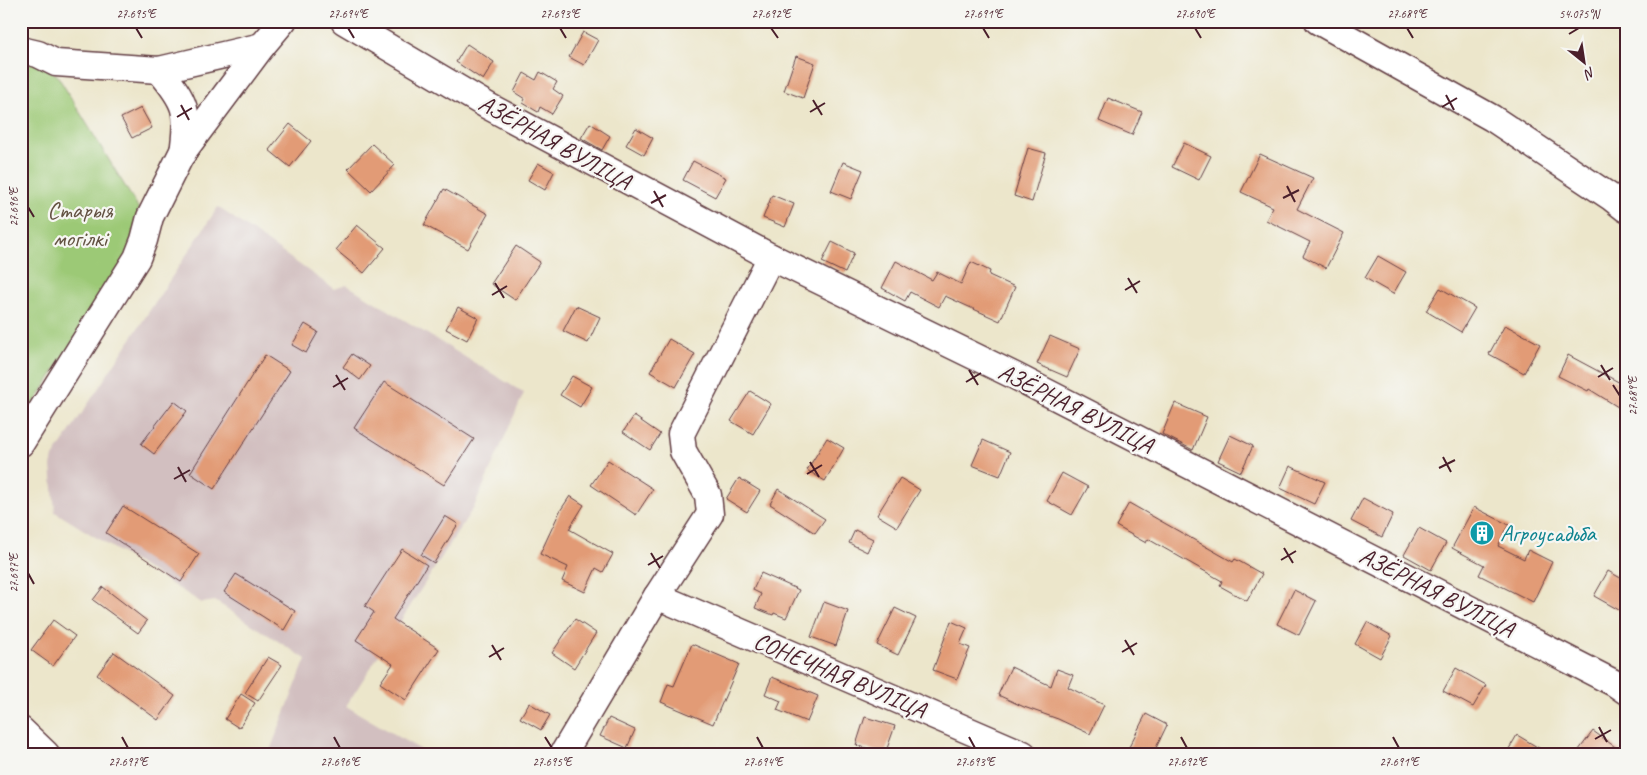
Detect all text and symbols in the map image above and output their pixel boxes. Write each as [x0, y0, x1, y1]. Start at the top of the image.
text: 27.695°E [116, 6, 157, 22]
text: 27.694°E [328, 6, 369, 22]
text: 27.693°E [540, 6, 581, 22]
text: 27.692°E [751, 6, 792, 22]
text: 27.691°E [963, 6, 1004, 22]
text: 27.690°E [1175, 6, 1216, 22]
text: 27.689°E [1387, 6, 1428, 22]
text: 54.075°N [1559, 6, 1601, 22]
north arrow [1560, 38, 1610, 88]
text: N [1580, 63, 1598, 84]
street label: АЗЁРНАЯ ВУЛІЦА [474, 88, 637, 197]
text: 27.696°E [6, 186, 22, 227]
park label: Старыя могілкі [47, 195, 114, 253]
street label: АЗЁРНАЯ ВУЛІЦА [994, 356, 1159, 460]
text: 27.689°E [1625, 375, 1641, 416]
place label: Агроусадьба [1500, 518, 1597, 548]
building icon: Агроусадьба [1469, 520, 1495, 546]
street label: АЗЁРНАЯ ВУЛІЦА [1355, 540, 1520, 644]
text: 27.697°E [6, 552, 22, 593]
street label: СОНЕЧНАЯ ВУЛІЦА [750, 625, 931, 725]
text: 27.697°E [108, 754, 149, 770]
text: 27.696°E [320, 754, 361, 770]
text: 27.695°E [532, 754, 573, 770]
text: 27.694°E [743, 754, 784, 770]
text: 27.693°E [955, 754, 996, 770]
text: 27.692°E [1167, 754, 1208, 770]
text: 27.691°E [1379, 754, 1420, 770]

